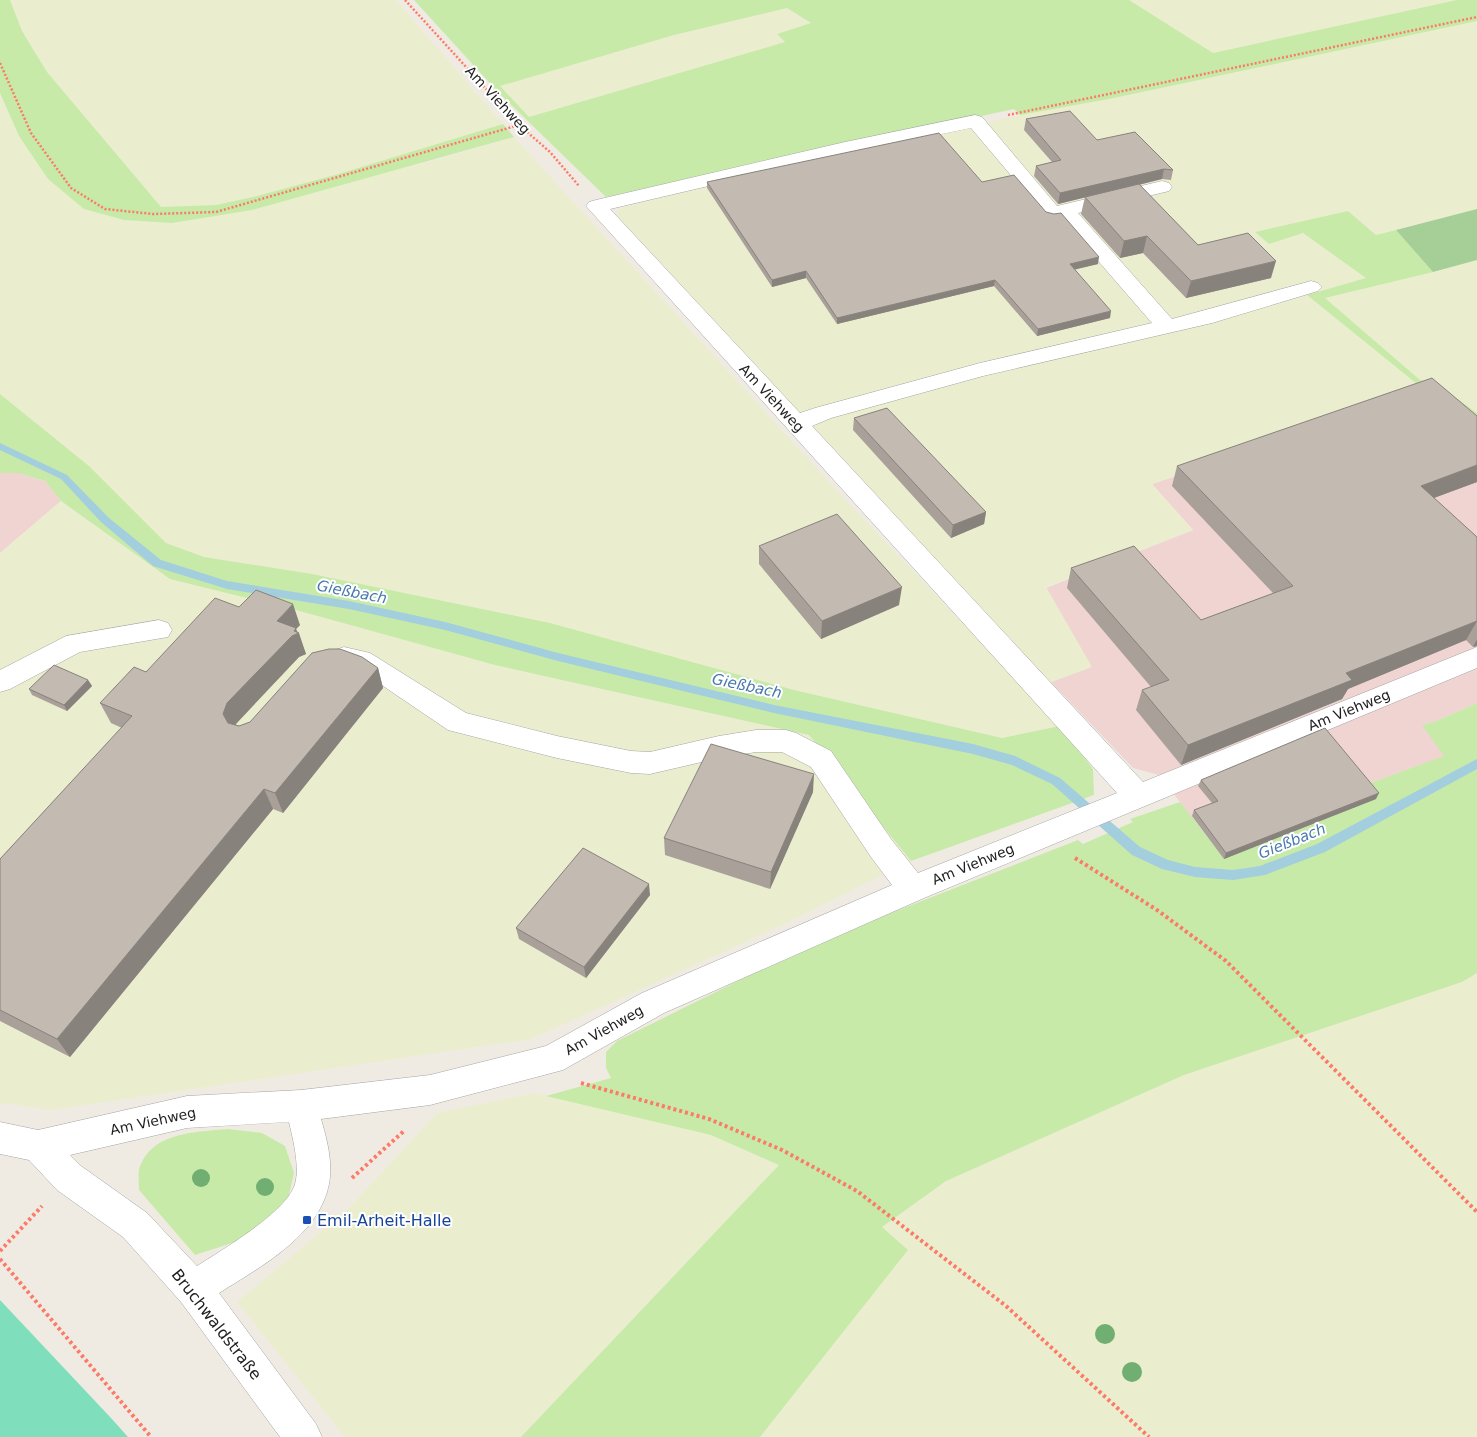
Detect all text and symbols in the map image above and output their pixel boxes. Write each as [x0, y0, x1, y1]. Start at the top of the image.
street label: Am Viehweg [462, 63, 534, 137]
street label: Am Viehweg [736, 361, 808, 435]
water label: Gießbach [315, 576, 389, 608]
water label: Gießbach [710, 670, 784, 702]
street label: Am Viehweg [1306, 686, 1392, 734]
water label: Gießbach [1256, 819, 1328, 863]
street label: Am Viehweg [930, 840, 1016, 888]
street label: Am Viehweg [562, 1002, 646, 1058]
street label: Am Viehweg [109, 1104, 197, 1138]
place label: Emil-Arheit-Halle [317, 1211, 451, 1230]
marker: Emil-Arheit-Halle [301, 1214, 313, 1226]
street label: Bruchwaldstraße [168, 1265, 266, 1383]

